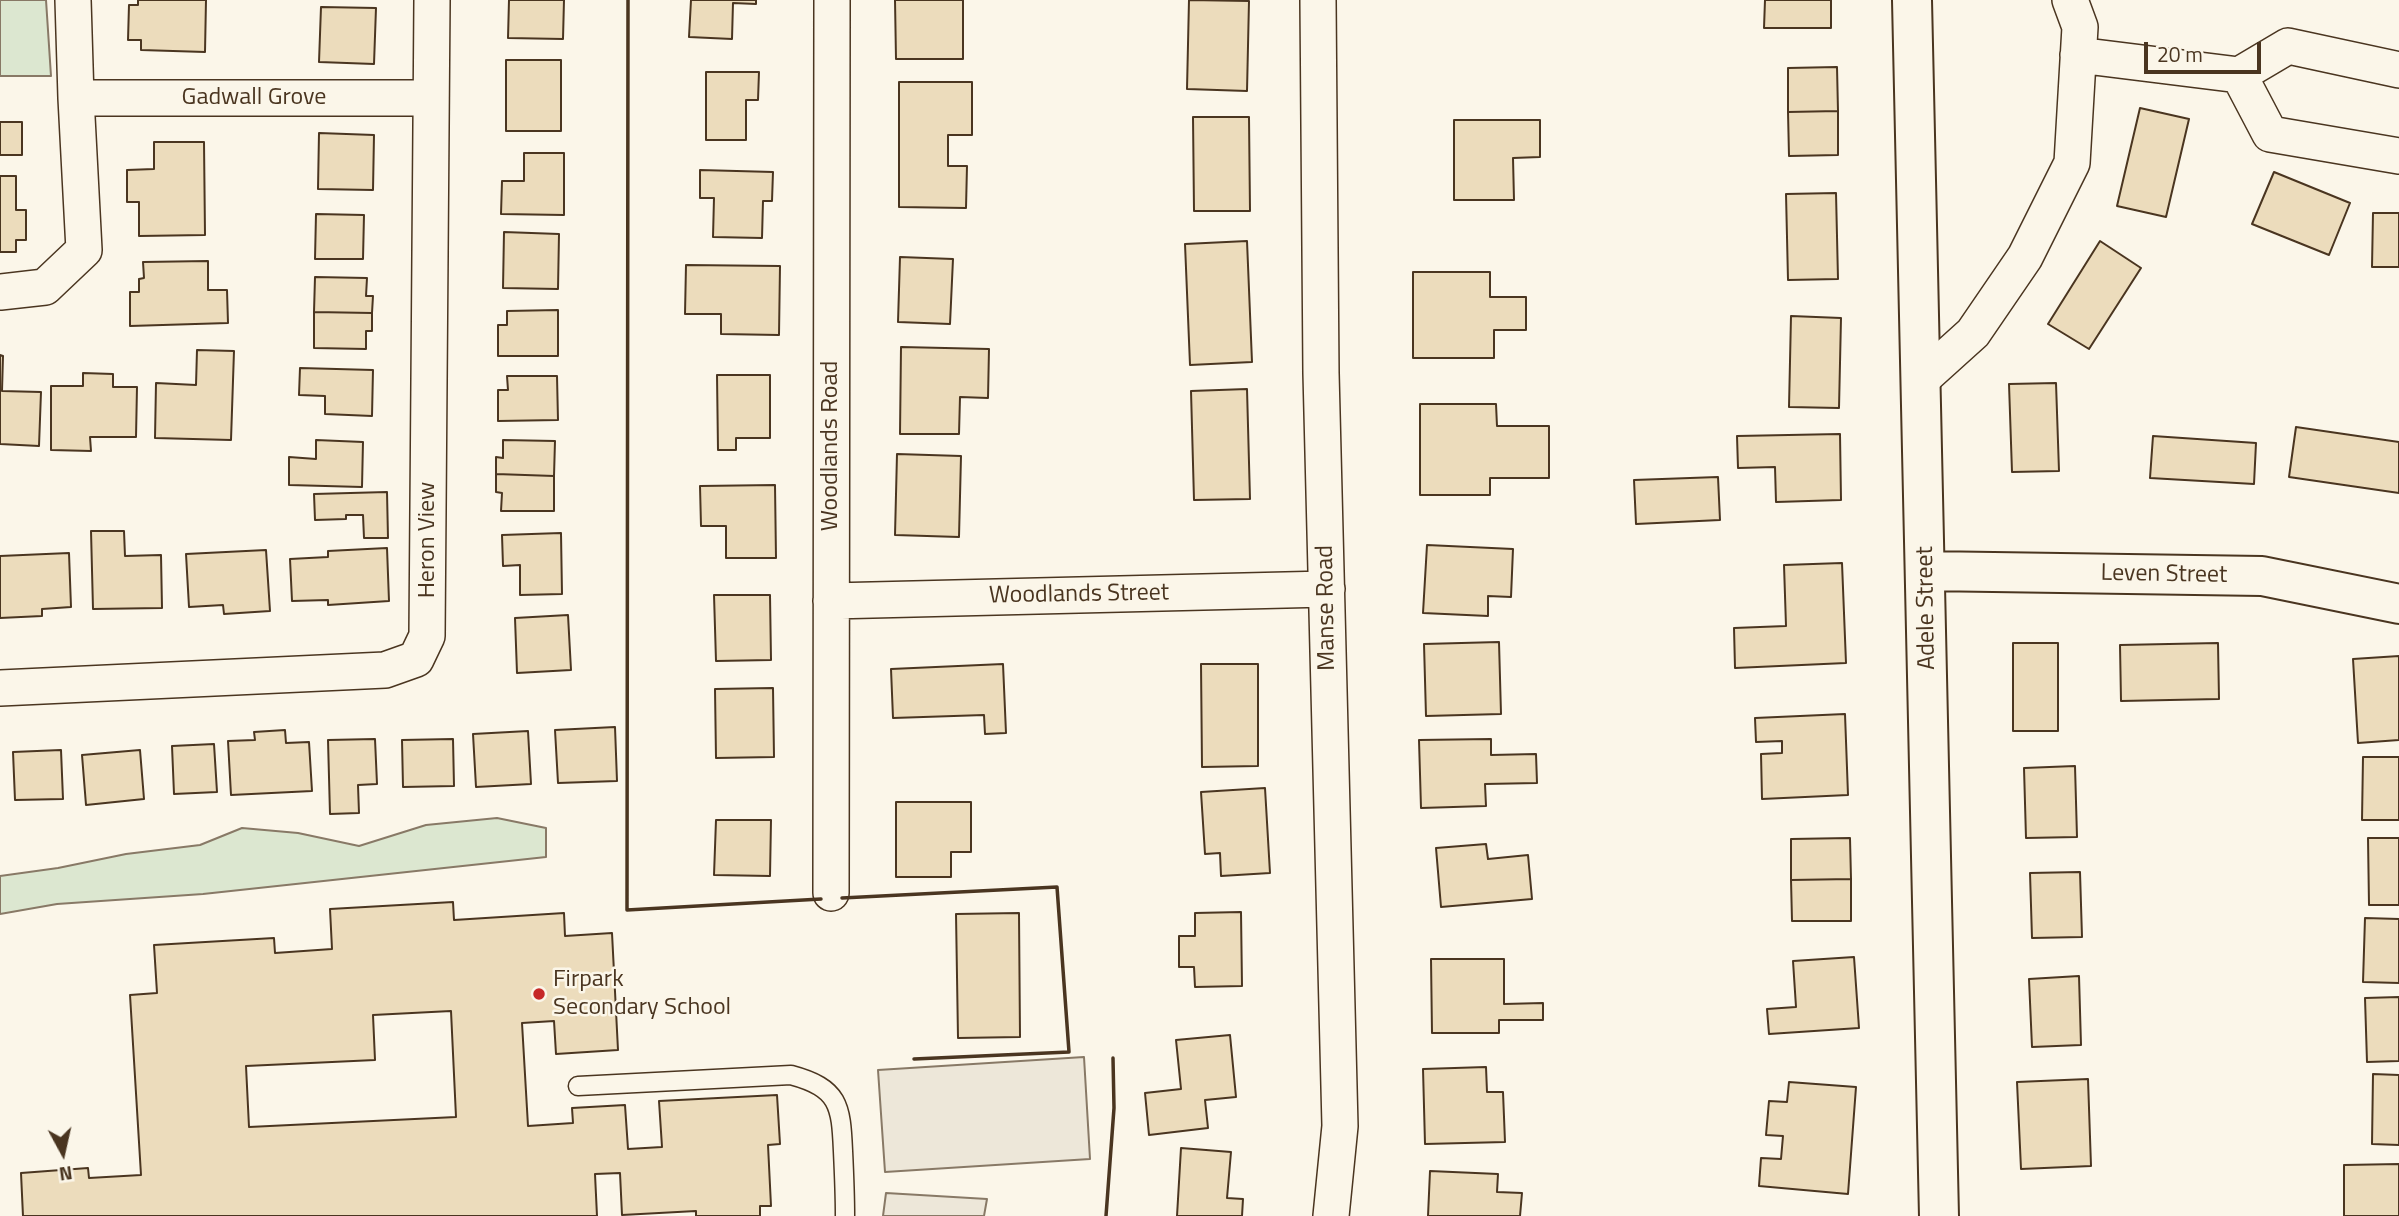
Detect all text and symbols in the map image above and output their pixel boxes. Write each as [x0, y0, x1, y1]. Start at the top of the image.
scale bar [2147, 28, 2264, 72]
text: 20 m [2157, 38, 2203, 70]
street label: Gadwall Grove [182, 84, 326, 112]
street label: Woodlands Road [817, 361, 845, 531]
street label: Heron View [414, 482, 442, 598]
street label: Manse Road [1312, 545, 1342, 671]
street label: Adele Street [1912, 546, 1942, 670]
street label: Leven Street [2100, 559, 2228, 591]
street label: Woodlands Street [989, 579, 1169, 611]
place label: Firpark Secondary School [553, 966, 731, 1022]
marker: Firpark Secondary School [531, 986, 547, 1002]
north arrow [28, 1118, 98, 1188]
text: N [57, 1159, 75, 1190]

